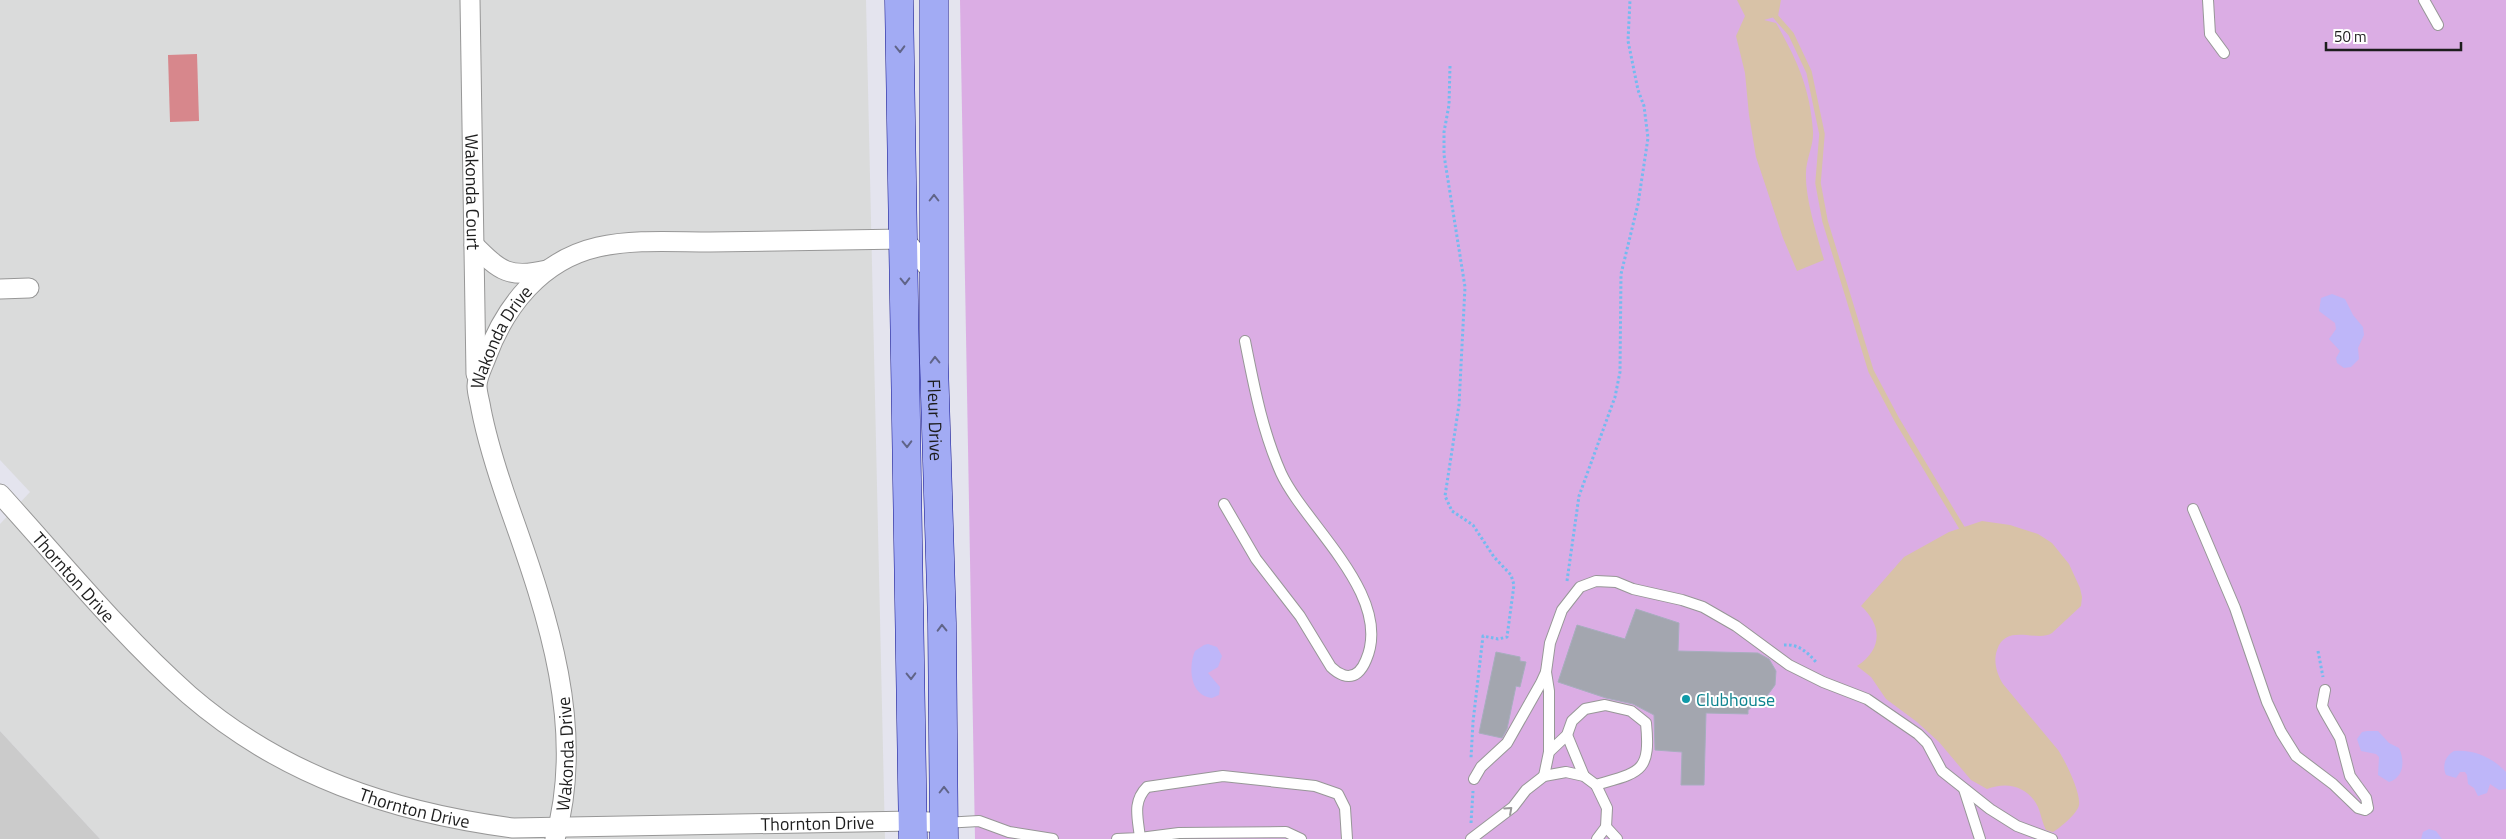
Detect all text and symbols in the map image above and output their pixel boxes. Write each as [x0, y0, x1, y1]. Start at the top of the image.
scale bar [2326, 20, 2461, 52]
text: 50 m [2334, 25, 2367, 48]
one-way arrow [895, 45, 905, 53]
street label: Wakonda Court [459, 134, 488, 251]
one-way arrow [929, 194, 939, 202]
one-way arrow [900, 278, 910, 285]
street label: Wakonda Drive [463, 279, 538, 391]
one-way arrow [929, 356, 940, 364]
street label: Fleur Drive [921, 379, 951, 461]
one-way arrow [902, 440, 912, 448]
street label: Thornton Drive [26, 525, 122, 628]
one-way arrow [937, 624, 947, 632]
one-way arrow [906, 672, 916, 680]
place label: Clubhouse [1696, 686, 1775, 713]
marker: Clubhouse [1680, 693, 1692, 705]
street label: Wakonda Drive [548, 695, 580, 813]
street label: Thornton Drive [356, 780, 472, 835]
one-way arrow [939, 786, 949, 794]
one-way arrow [1504, 807, 1513, 816]
street label: Thornton Drive [761, 808, 874, 837]

